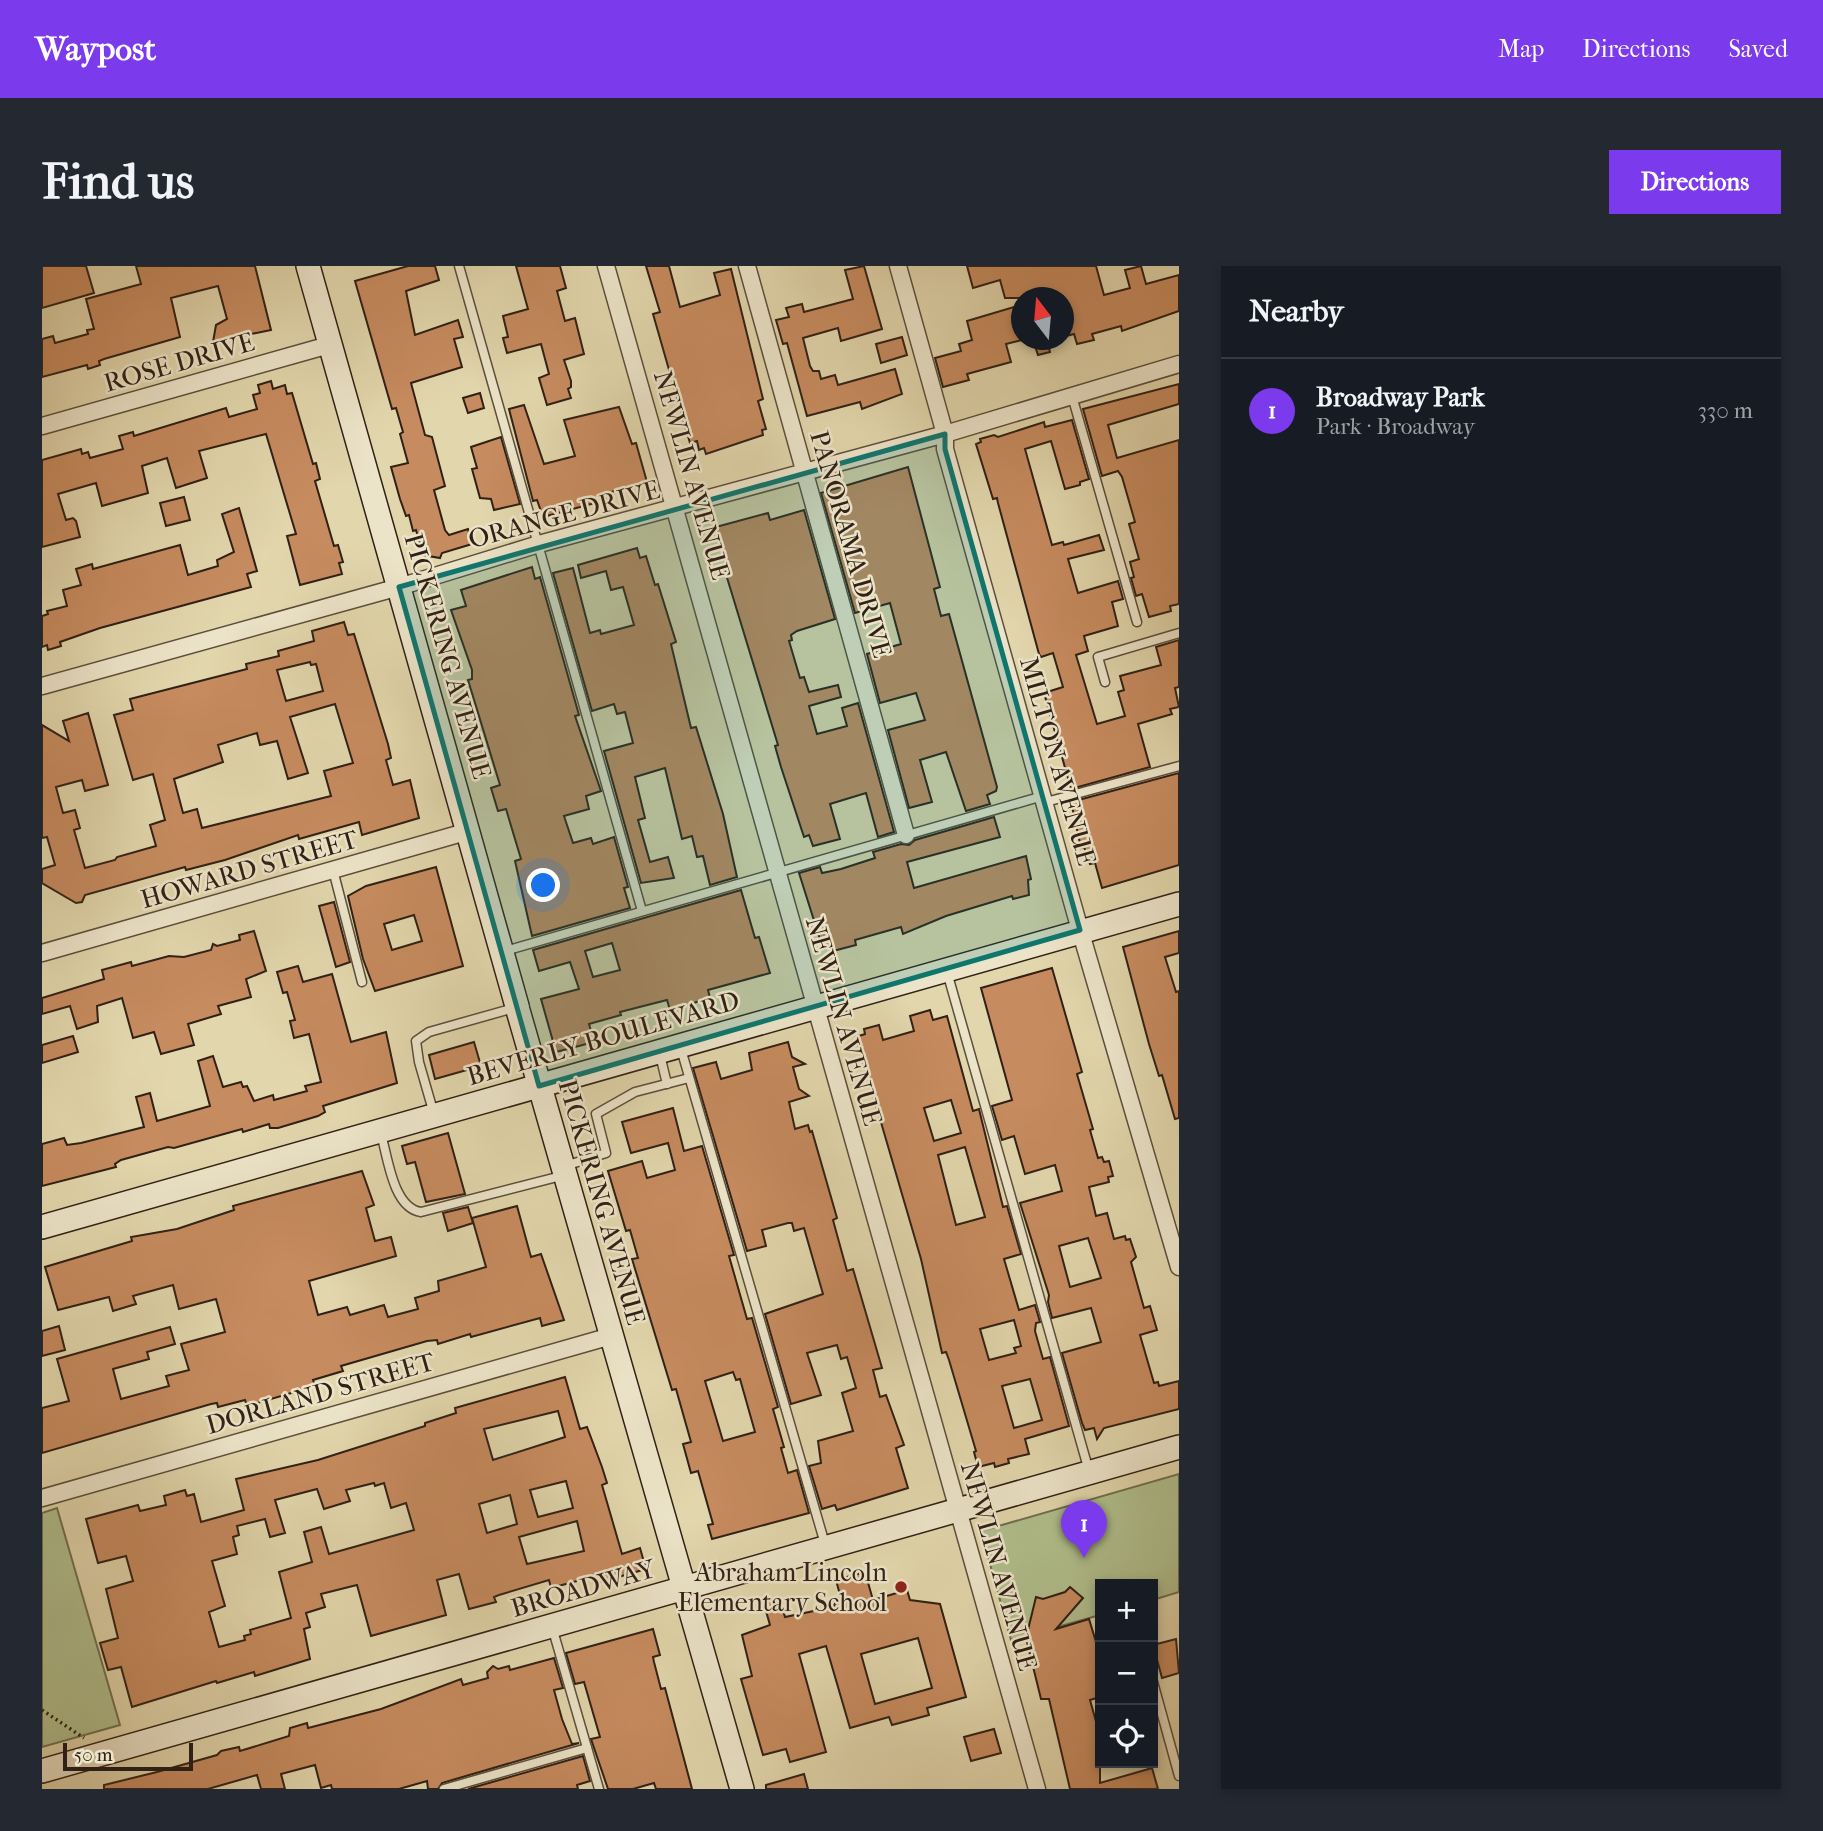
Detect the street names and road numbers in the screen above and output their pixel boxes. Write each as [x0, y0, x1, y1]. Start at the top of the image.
street label: ROSE DRIVE [100, 326, 258, 399]
street label: NEWLIN AVENUE [647, 367, 736, 583]
street label: PANORAMA DRIVE [803, 427, 898, 661]
street label: ORANGE DRIVE [465, 474, 663, 555]
street label: PICKERING AVENUE [398, 530, 497, 783]
street label: MILTON AVENUE [1013, 653, 1102, 869]
street label: HOWARD STREET [137, 824, 362, 915]
street label: NEWLIN AVENUE [799, 913, 888, 1129]
street label: BEVERLY BOULEVARD [463, 985, 743, 1092]
street label: PICKERING AVENUE [552, 1076, 651, 1329]
street label: DORLAND STREET [202, 1346, 438, 1441]
street label: NEWLIN AVENUE [954, 1458, 1043, 1674]
street label: BROADWAY [507, 1553, 660, 1624]

